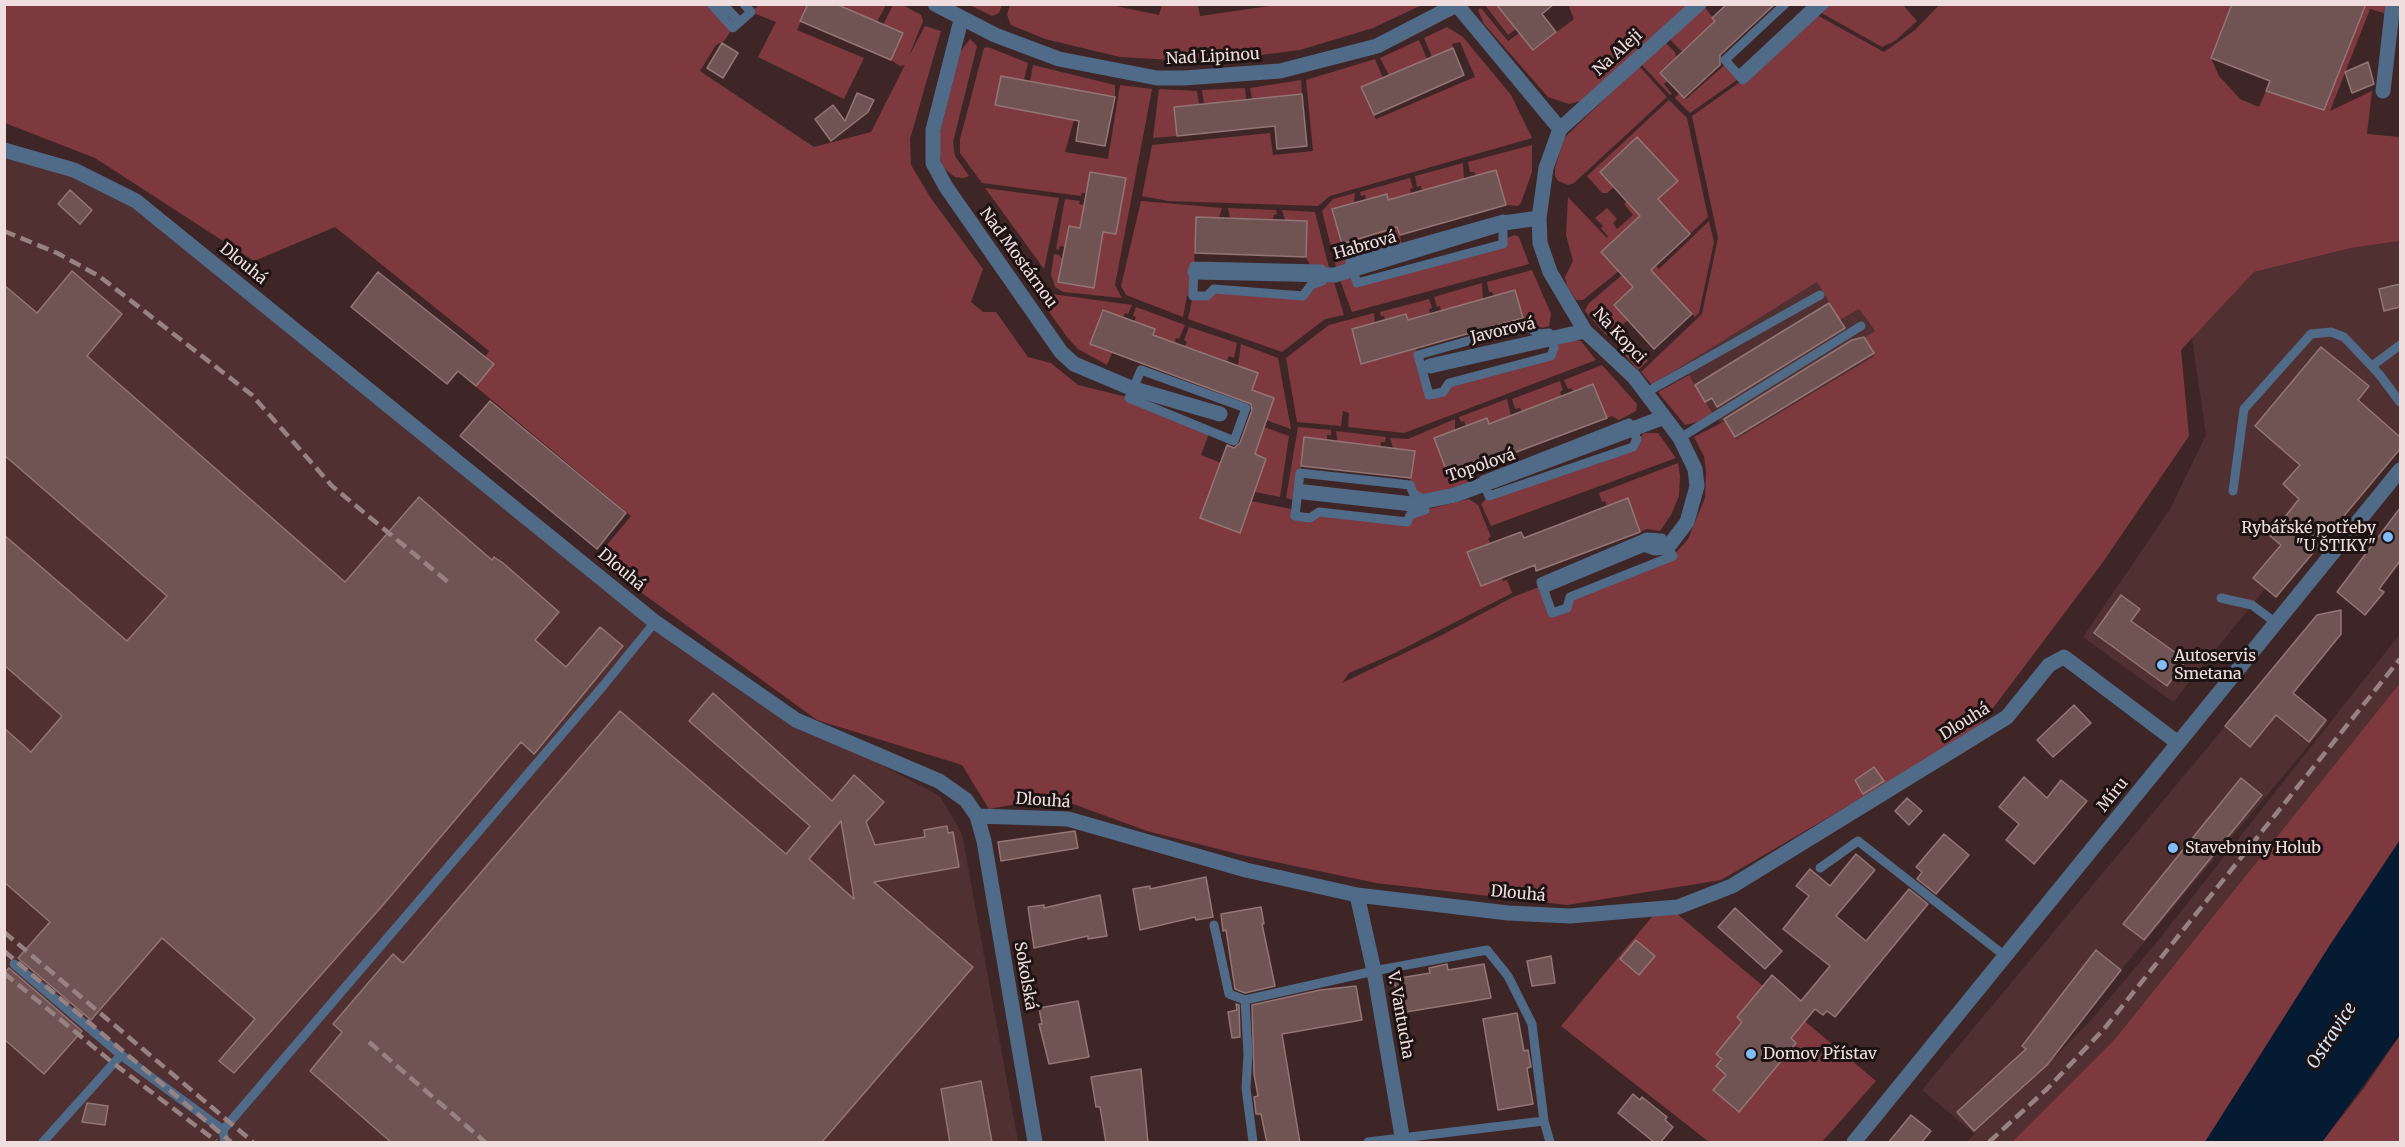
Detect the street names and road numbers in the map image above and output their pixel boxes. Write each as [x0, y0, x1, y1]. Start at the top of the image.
street label: Na Aleji [1590, 26, 1646, 80]
street label: Nad Lipinou [1166, 45, 1260, 69]
street label: Nad Mostárnou [975, 204, 1061, 312]
street label: Habrová [1331, 228, 1399, 264]
street label: Dlouhá [216, 239, 270, 289]
street label: Na Kopci [1589, 304, 1649, 368]
street label: Javorová [1469, 314, 1537, 348]
street label: Topolová [1444, 445, 1518, 487]
street label: Dlouhá [594, 545, 648, 595]
street label: Dlouhá [1937, 699, 1993, 745]
street label: Míru [2093, 774, 2133, 816]
street label: Dlouhá [1015, 790, 1071, 812]
street label: Dlouhá [1490, 882, 1546, 906]
street label: Sokolská [1010, 940, 1040, 1012]
street label: V. Vantucha [1383, 970, 1417, 1060]

